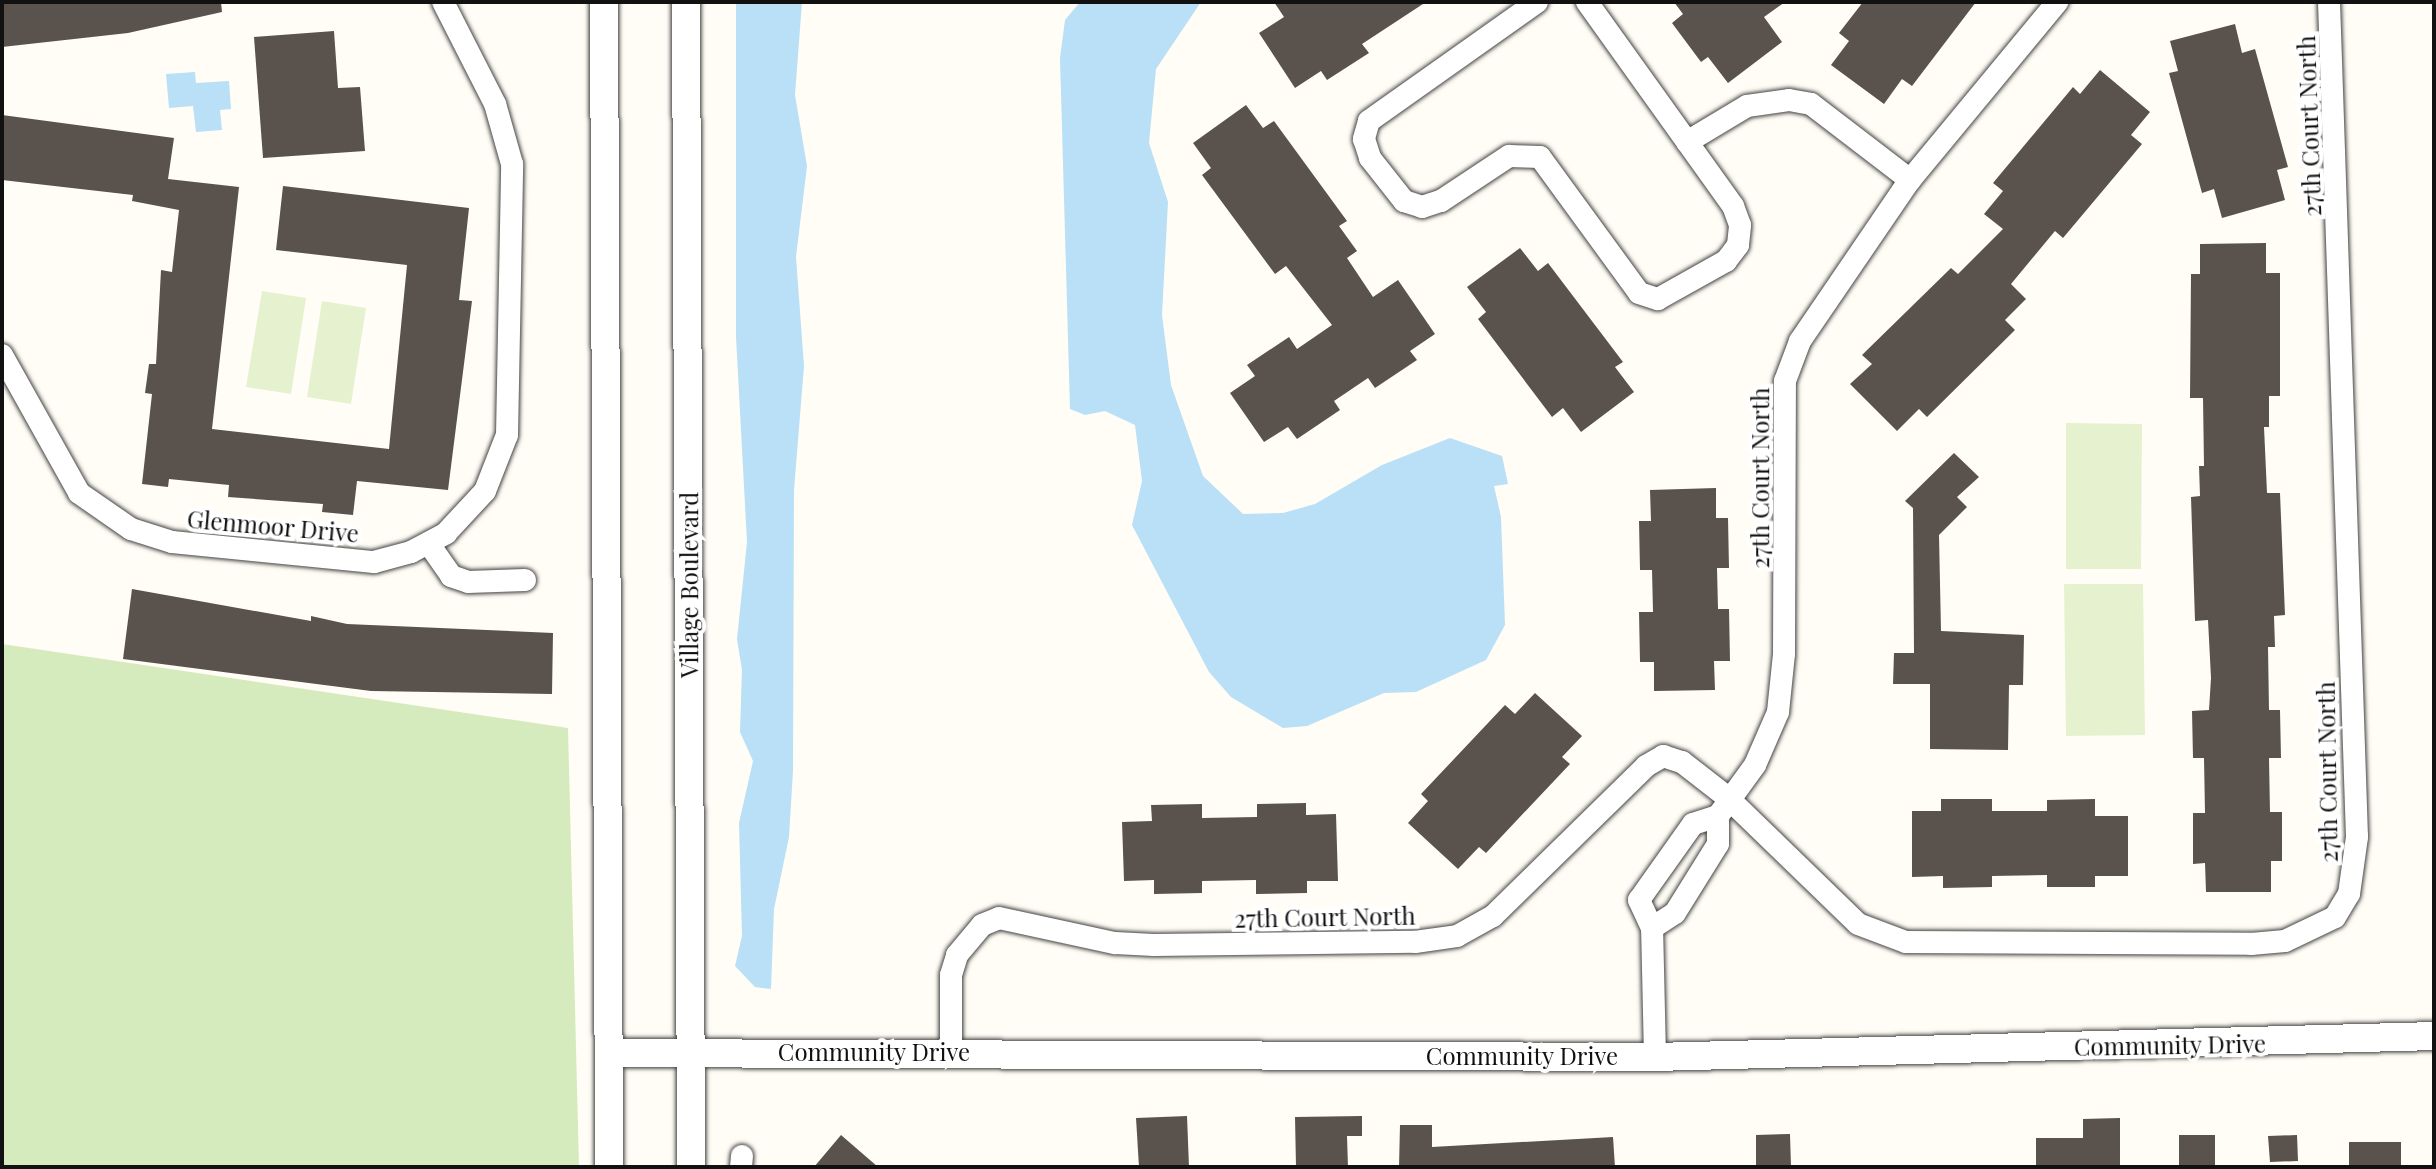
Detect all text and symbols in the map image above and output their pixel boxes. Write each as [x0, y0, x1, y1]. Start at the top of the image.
street label: 27th Court North [2291, 35, 2327, 217]
street label: 27th Court North [1746, 387, 1774, 569]
street label: Village Boulevard [675, 492, 703, 678]
street label: Glenmoor Drive [186, 504, 360, 548]
street label: 27th Court North [2311, 681, 2343, 863]
street label: 27th Court North [1234, 901, 1416, 933]
street label: Community Drive [2073, 1029, 2267, 1061]
street label: Community Drive [778, 1038, 970, 1066]
street label: Community Drive [1426, 1042, 1618, 1070]

